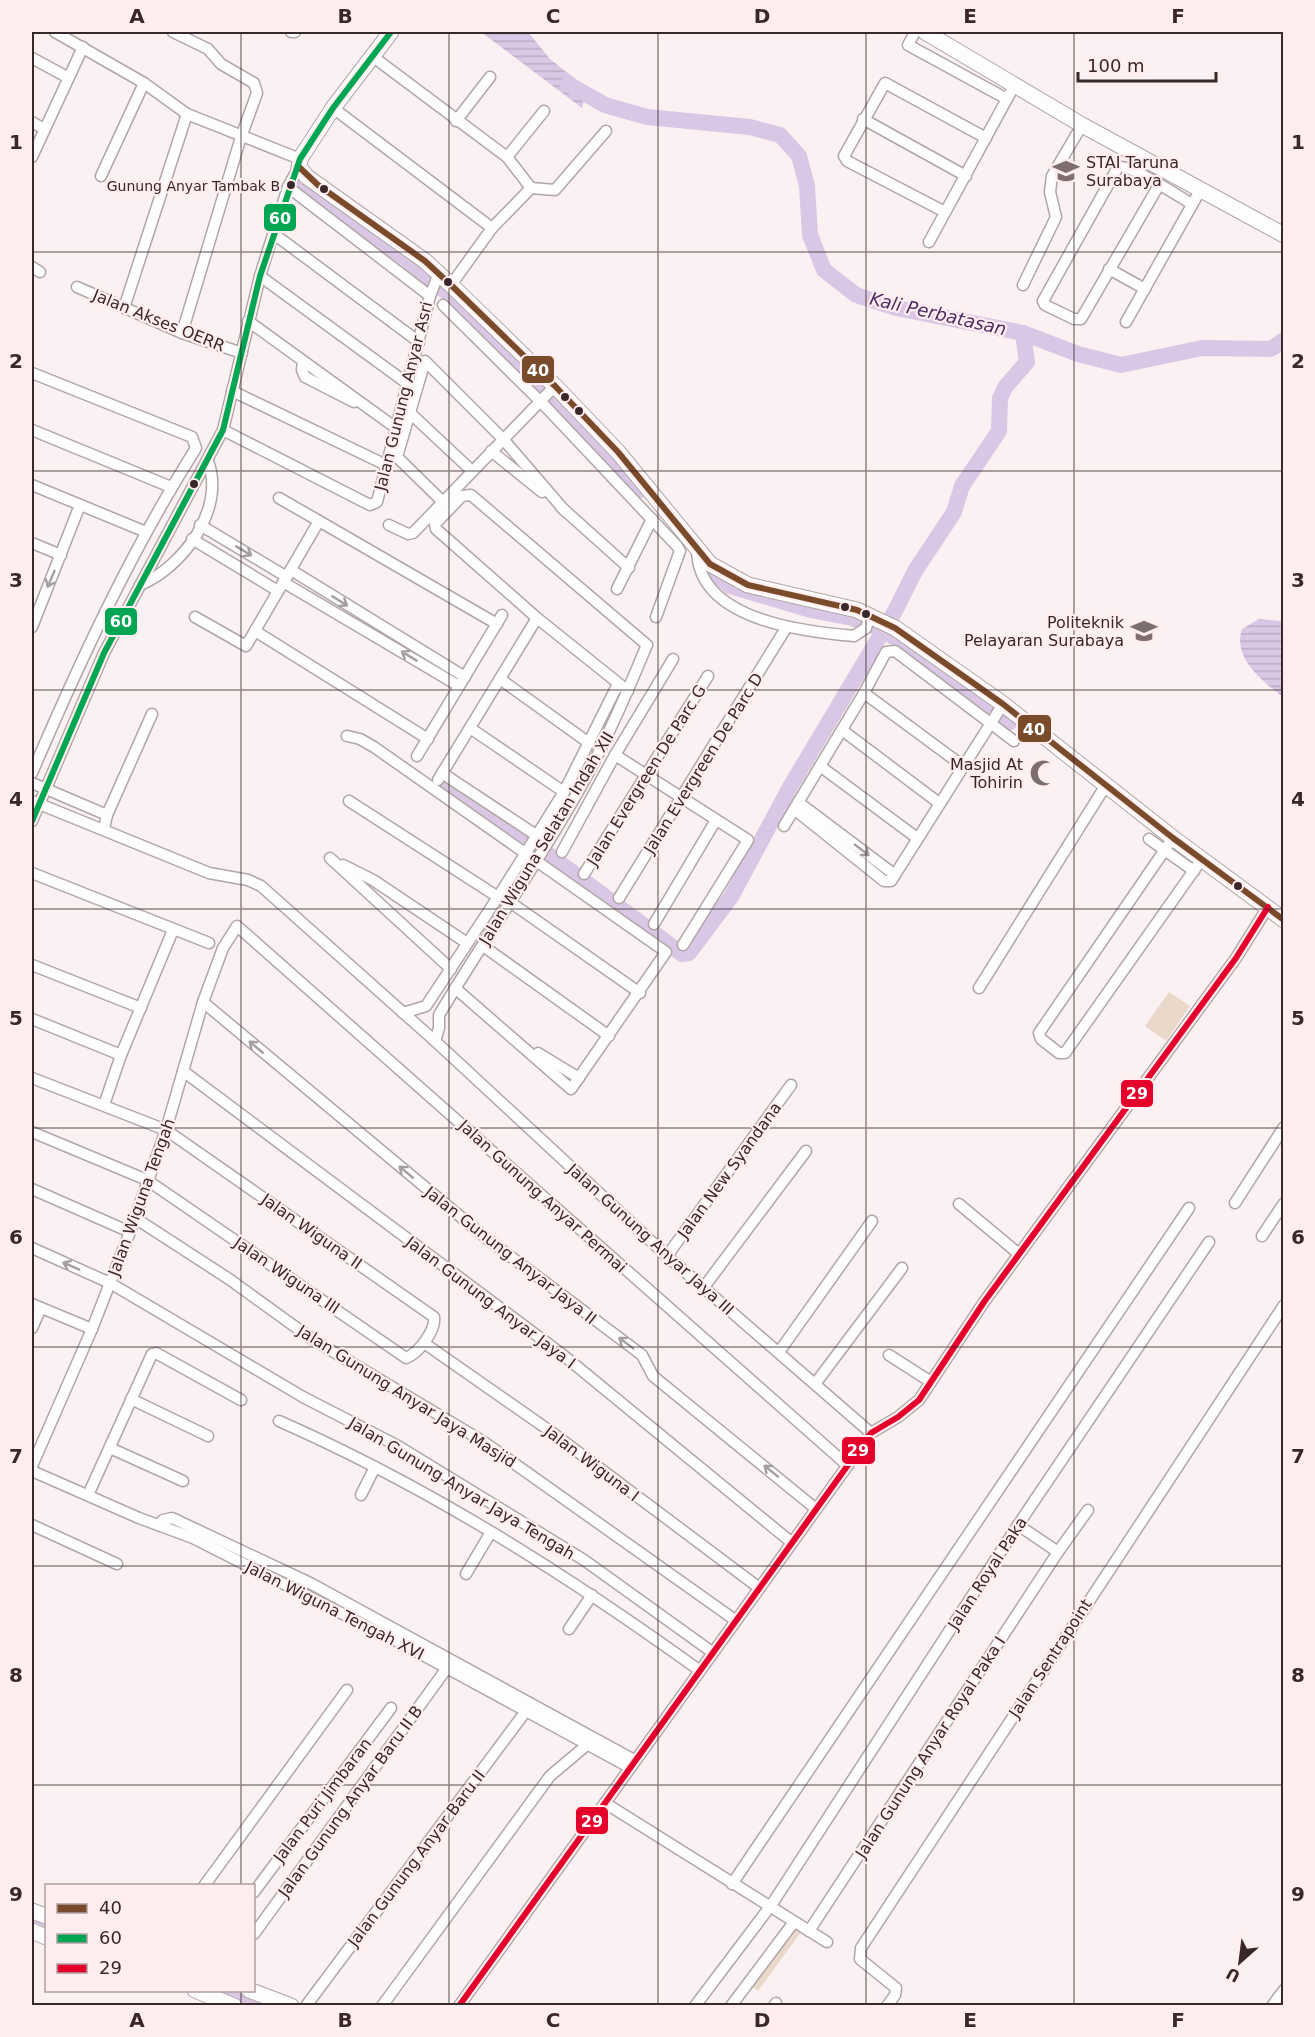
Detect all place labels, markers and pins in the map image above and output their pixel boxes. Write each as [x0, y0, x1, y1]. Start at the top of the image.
place label: STAI Taruna Surabaya [1086, 153, 1179, 190]
school or university icon: STAI Taruna Surabaya [1051, 156, 1081, 186]
place label: Gunung Anyar Tambak B [107, 178, 280, 194]
marker: Gunung Anyar Tambak B [285, 179, 297, 191]
unlabelled marker [318, 183, 330, 195]
unlabelled marker [442, 276, 454, 288]
unlabelled marker [559, 391, 571, 403]
unlabelled marker [573, 405, 585, 417]
unlabelled marker [188, 478, 200, 490]
unlabelled marker [839, 601, 851, 613]
unlabelled marker [860, 608, 872, 620]
place label: Politeknik Pelayaran Surabaya [964, 613, 1125, 650]
school or university icon: Politeknik Pelayaran Surabaya [1129, 616, 1159, 646]
place label: Masjid At Tohirin [950, 755, 1023, 792]
mosque icon: Masjid At Tohirin [1028, 758, 1058, 788]
unlabelled marker [1232, 880, 1244, 892]

